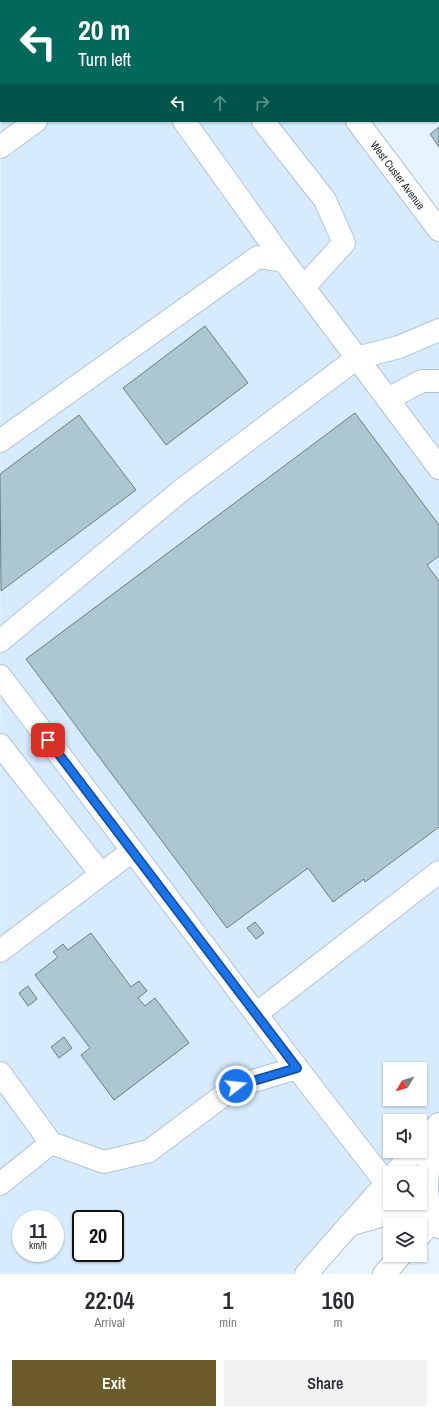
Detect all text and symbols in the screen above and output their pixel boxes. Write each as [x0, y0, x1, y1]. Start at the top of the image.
text: 20 m [78, 11, 130, 49]
icon: left [12, 16, 64, 68]
text: Turn left [78, 47, 131, 72]
icon: left [167, 92, 189, 114]
icon: ahead [209, 92, 231, 114]
icon: right [251, 92, 273, 114]
street label: West Custer Avenue [368, 138, 428, 212]
pin [31, 723, 65, 757]
icon: arrive [37, 729, 59, 751]
north arrow [383, 1062, 427, 1106]
map controls [383, 1062, 427, 1262]
position arrow [215, 1065, 257, 1107]
button: sound [383, 1114, 427, 1158]
button: search [383, 1166, 427, 1210]
speed limit sign: 20 [72, 1210, 124, 1262]
text: 11 [29, 1217, 47, 1244]
button: layers [383, 1218, 427, 1262]
text: km/h [29, 1239, 47, 1252]
text: 22:04 [85, 1284, 135, 1316]
text: 1 [223, 1284, 234, 1316]
text: 160 [322, 1284, 354, 1316]
text: Arrival [94, 1314, 125, 1331]
text: min [219, 1314, 237, 1331]
text: m [334, 1314, 342, 1331]
button: Exit [12, 1360, 216, 1406]
button: Share [224, 1360, 427, 1406]

